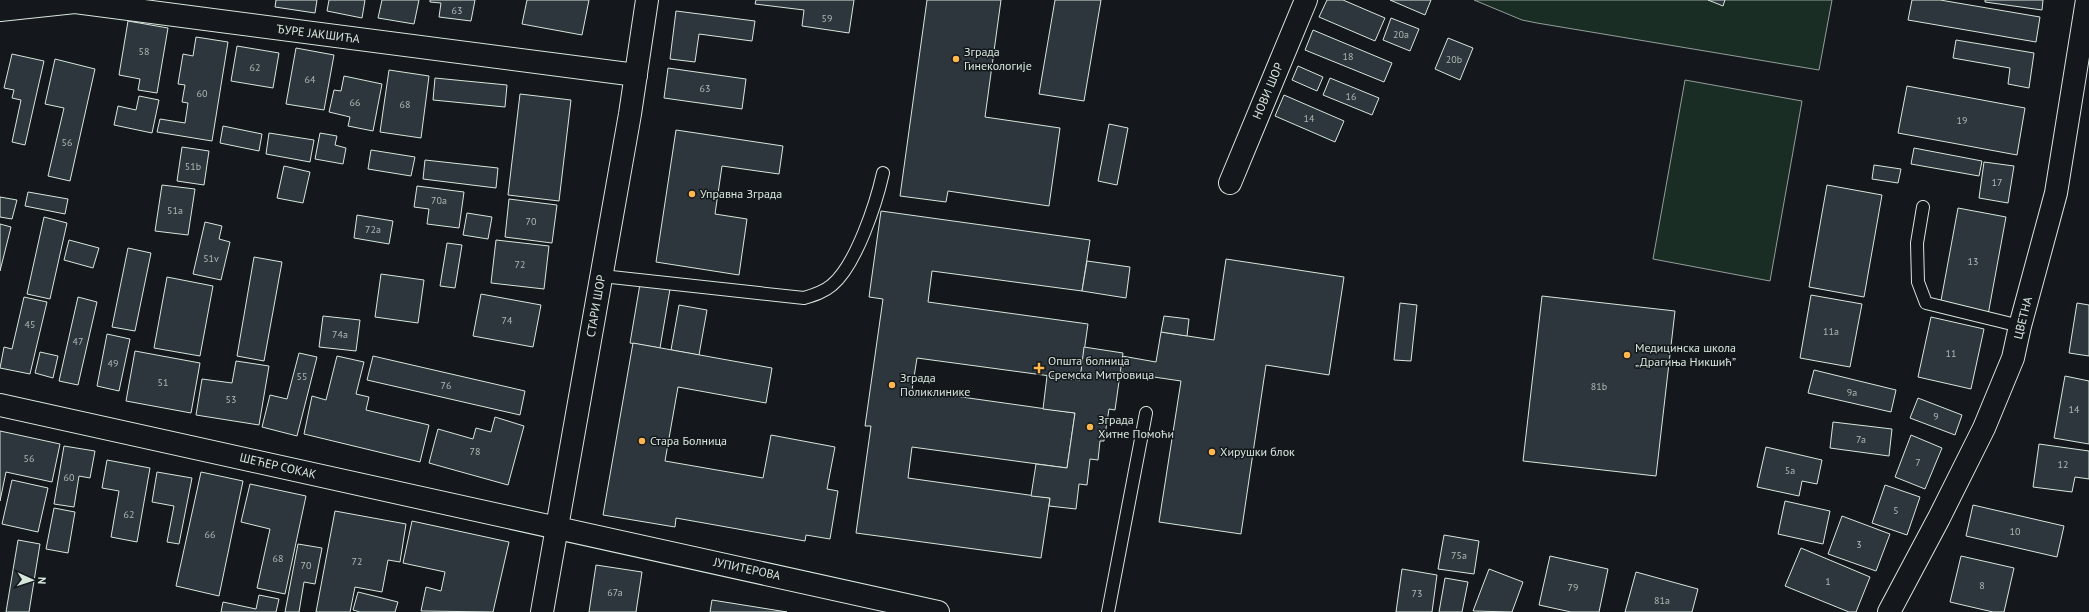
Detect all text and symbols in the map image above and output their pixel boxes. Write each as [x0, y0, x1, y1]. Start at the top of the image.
house number: 63 [452, 4, 462, 17]
house number: 59 [822, 12, 832, 25]
street label: ЂУРЕ ЈАКШИЋА [275, 21, 361, 46]
house number: 20a [1393, 28, 1409, 41]
place label: Зграда Гинекологије [964, 44, 1032, 73]
house number: 58 [139, 45, 149, 58]
house number: 18 [1343, 50, 1353, 63]
house number: 20b [1446, 53, 1462, 66]
marker: Зграда Гинекологије [951, 54, 961, 64]
street label: НОВИ ШОР [1249, 60, 1286, 121]
house number: 62 [250, 61, 260, 74]
house number: 64 [305, 73, 316, 86]
house number: 63 [700, 82, 710, 95]
house number: 60 [197, 87, 208, 100]
house number: 16 [1346, 90, 1356, 103]
house number: 66 [350, 96, 360, 109]
house number: 68 [400, 98, 410, 111]
house number: 14 [1304, 112, 1315, 125]
house number: 19 [1957, 114, 1967, 127]
house number: 56 [62, 136, 72, 149]
house number: 51b [185, 160, 201, 173]
house number: 17 [1992, 176, 2002, 189]
place label: Управна Зграда [700, 186, 782, 201]
marker: Управна Зграда [687, 189, 697, 199]
house number: 70a [431, 194, 447, 207]
house number: 51a [167, 204, 183, 217]
house number: 70 [526, 215, 537, 228]
house number: 72a [365, 223, 381, 236]
house number: 51v [203, 252, 219, 265]
house number: 13 [1968, 255, 1978, 268]
house number: 72 [515, 258, 525, 271]
street label: СТАРИ ШОР [583, 273, 608, 338]
street label: ЦВЕТНА [2010, 295, 2035, 341]
house number: 74 [502, 314, 513, 327]
house number: 45 [25, 318, 35, 331]
house number: 11a [1823, 325, 1839, 338]
house number: 74a [332, 328, 348, 341]
house number: 47 [73, 335, 83, 348]
place label: Медицинска школа „Драгиња Никшић” [1635, 340, 1736, 369]
house number: 11 [1946, 347, 1956, 360]
marker: Медицинска школа „Драгиња Никшић” [1622, 350, 1632, 360]
place label: Општа болница Сремска Митровица [1048, 353, 1154, 382]
house number: 49 [108, 357, 118, 370]
marker: Општа болница Сремска Митровица [1033, 362, 1045, 374]
house number: 55 [297, 370, 307, 383]
place label: Зграда Поликлинике [900, 370, 970, 399]
house number: 51 [158, 376, 168, 389]
house number: 76 [441, 379, 451, 392]
marker: Зграда Поликлинике [887, 380, 897, 390]
house number: 81b [1591, 380, 1607, 393]
house number: 9a [1847, 386, 1857, 399]
house number: 53 [226, 393, 236, 406]
house number: 14 [2069, 403, 2080, 416]
house number: 9 [1933, 410, 1939, 423]
place label: Зграда Хитне Помоћи [1098, 412, 1174, 441]
marker: Зграда Хитне Помоћи [1085, 422, 1095, 432]
place label: Стара Болница [650, 433, 727, 448]
house number: 7a [1856, 433, 1866, 446]
marker: Стара Болница [637, 436, 647, 446]
place label: Хирушки блок [1220, 444, 1295, 459]
house number: 78 [470, 445, 480, 458]
marker: Хирушки блок [1207, 447, 1217, 457]
street label: ШЕЋЕР СОКАК [238, 449, 318, 482]
house number: 56 [24, 452, 34, 465]
house number: 7 [1915, 456, 1921, 469]
house number: 12 [2058, 458, 2068, 471]
house number: 5a [1785, 464, 1795, 477]
house number: 60 [64, 471, 75, 484]
house number: 5 [1893, 504, 1899, 517]
house number: 62 [124, 508, 134, 521]
house number: 10 [2010, 525, 2021, 538]
house number: 66 [205, 528, 215, 541]
house number: 3 [1856, 538, 1862, 551]
house number: 75a [1451, 549, 1467, 562]
house number: 68 [273, 552, 283, 565]
street label: ЈУПИТЕРОВА [711, 554, 782, 583]
house number: 72 [352, 555, 362, 568]
house number: 70 [301, 559, 312, 572]
north arrow [12, 560, 52, 600]
house number: 1 [1825, 575, 1831, 588]
text: N [35, 577, 49, 585]
house number: 8 [1979, 579, 1985, 592]
house number: 79 [1568, 581, 1578, 594]
house number: 67a [607, 586, 623, 599]
house number: 73 [1412, 587, 1422, 600]
house number: 81a [1654, 594, 1670, 607]

